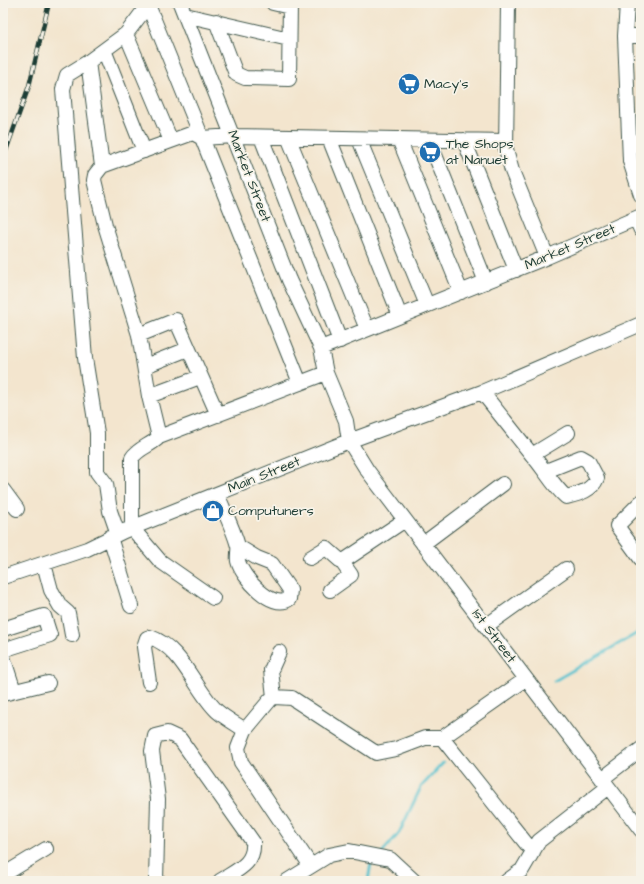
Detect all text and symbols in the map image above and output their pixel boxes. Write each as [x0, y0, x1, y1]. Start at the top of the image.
supermarket icon: Macy's [396, 71, 422, 97]
place label: Macy's [424, 74, 469, 94]
street label: Market Street [222, 127, 276, 225]
place label: The Shops at Nanuet [446, 134, 513, 170]
supermarket icon: The Shops at Nanuet [417, 139, 443, 165]
street label: Market Street [521, 219, 619, 275]
street label: Main Street [225, 451, 304, 499]
shop icon: Computuners [200, 498, 226, 524]
place label: Computuners [228, 501, 314, 521]
street label: 1st Street [467, 605, 521, 668]

